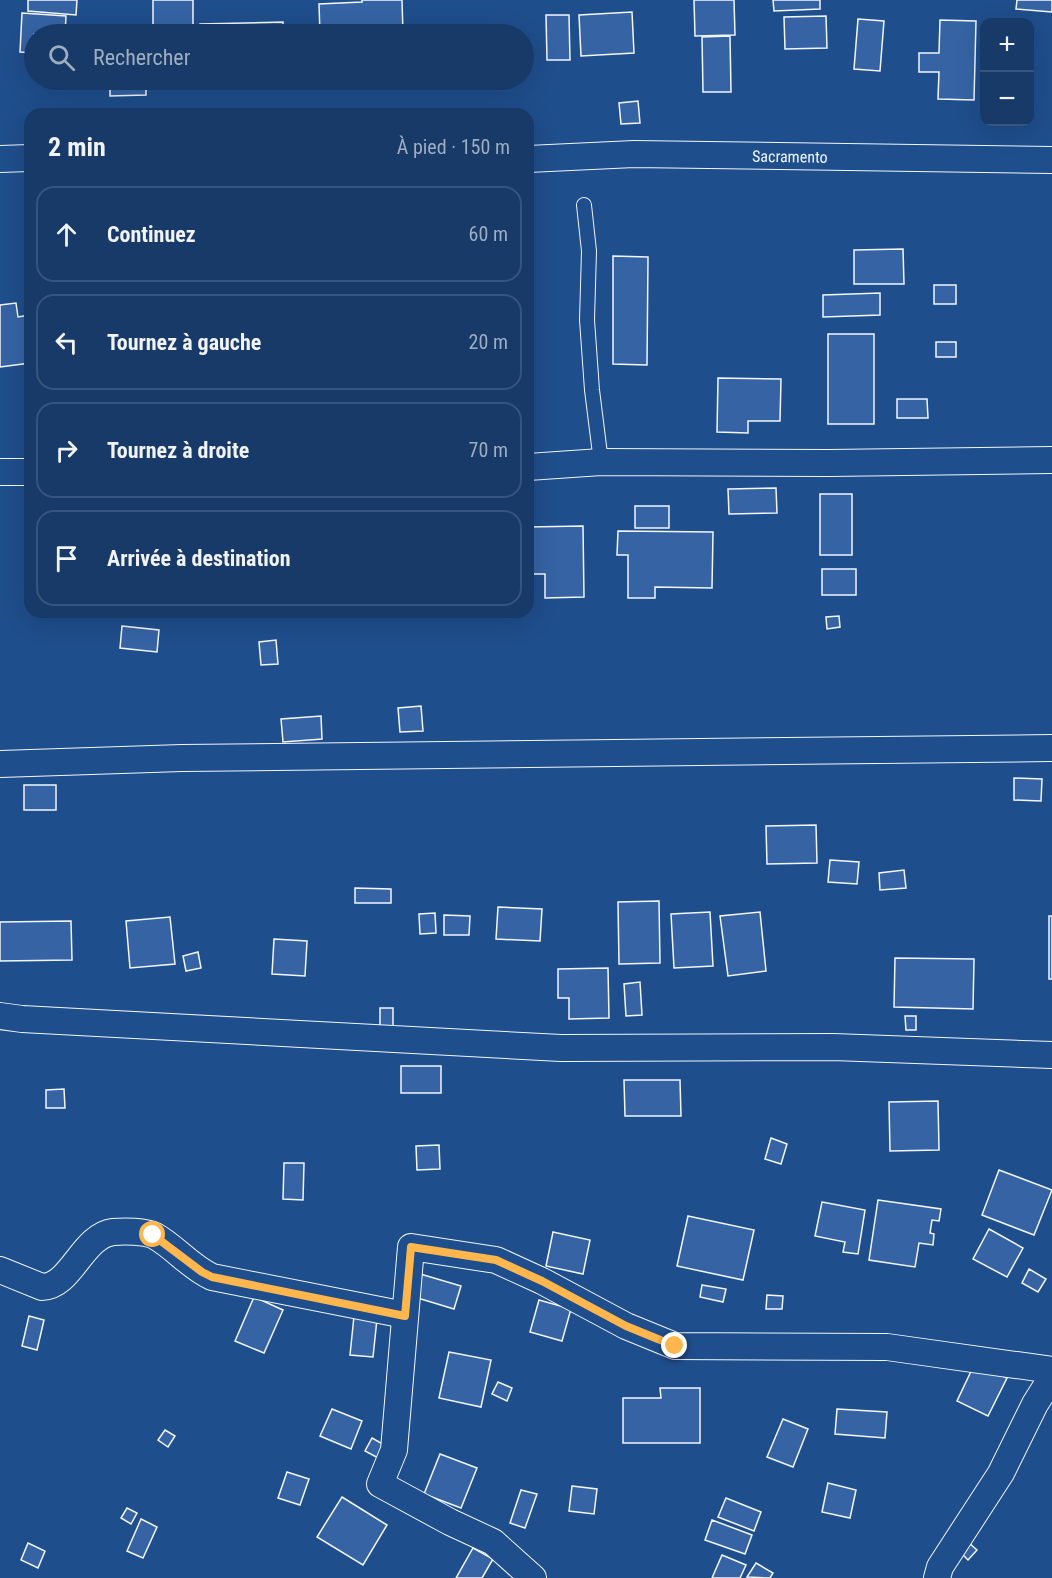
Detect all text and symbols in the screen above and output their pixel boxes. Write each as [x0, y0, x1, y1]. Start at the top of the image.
map controls [980, 18, 1034, 126]
button: + [980, 18, 1034, 72]
search box [24, 24, 534, 90]
icon: search [45, 41, 78, 74]
text: Rechercher [93, 45, 190, 70]
button: − [980, 72, 1034, 126]
text: 2 min [48, 132, 106, 162]
text: À pied · 150 m [397, 135, 510, 159]
street label: Sacramento [752, 147, 828, 167]
icon: ahead [50, 218, 83, 251]
text: Continuez [107, 222, 196, 247]
text: 60 m [469, 222, 508, 246]
icon: left [50, 326, 83, 359]
text: Tournez à gauche [107, 330, 261, 355]
text: 20 m [469, 330, 508, 354]
icon: right [50, 434, 83, 467]
text: Tournez à droite [107, 438, 249, 463]
text: 70 m [469, 438, 508, 462]
icon: arrive [50, 542, 83, 575]
text: Arrivée à destination [107, 546, 291, 571]
route start [139, 1221, 165, 1247]
route end [661, 1332, 687, 1358]

